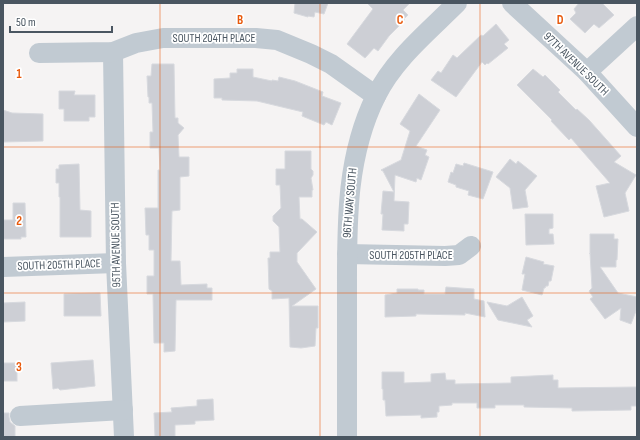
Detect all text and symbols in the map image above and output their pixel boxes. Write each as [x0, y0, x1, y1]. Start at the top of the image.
scale bar [10, 8, 112, 34]
text: B [237, 12, 243, 28]
text: C [397, 12, 404, 28]
text: D [557, 12, 564, 28]
text: 50 m [16, 15, 36, 30]
street label: 97TH AVENUE SOUTH [540, 29, 612, 99]
street label: SOUTH 204TH PLACE [173, 31, 255, 46]
text: 1 [16, 66, 22, 82]
street label: 96TH WAY SOUTH [339, 167, 361, 239]
street label: 95TH AVENUE SOUTH [108, 202, 124, 288]
text: 2 [16, 213, 22, 229]
street label: SOUTH 205TH PLACE [369, 248, 453, 263]
street label: SOUTH 205TH PLACE [17, 256, 101, 274]
text: 3 [16, 359, 22, 375]

